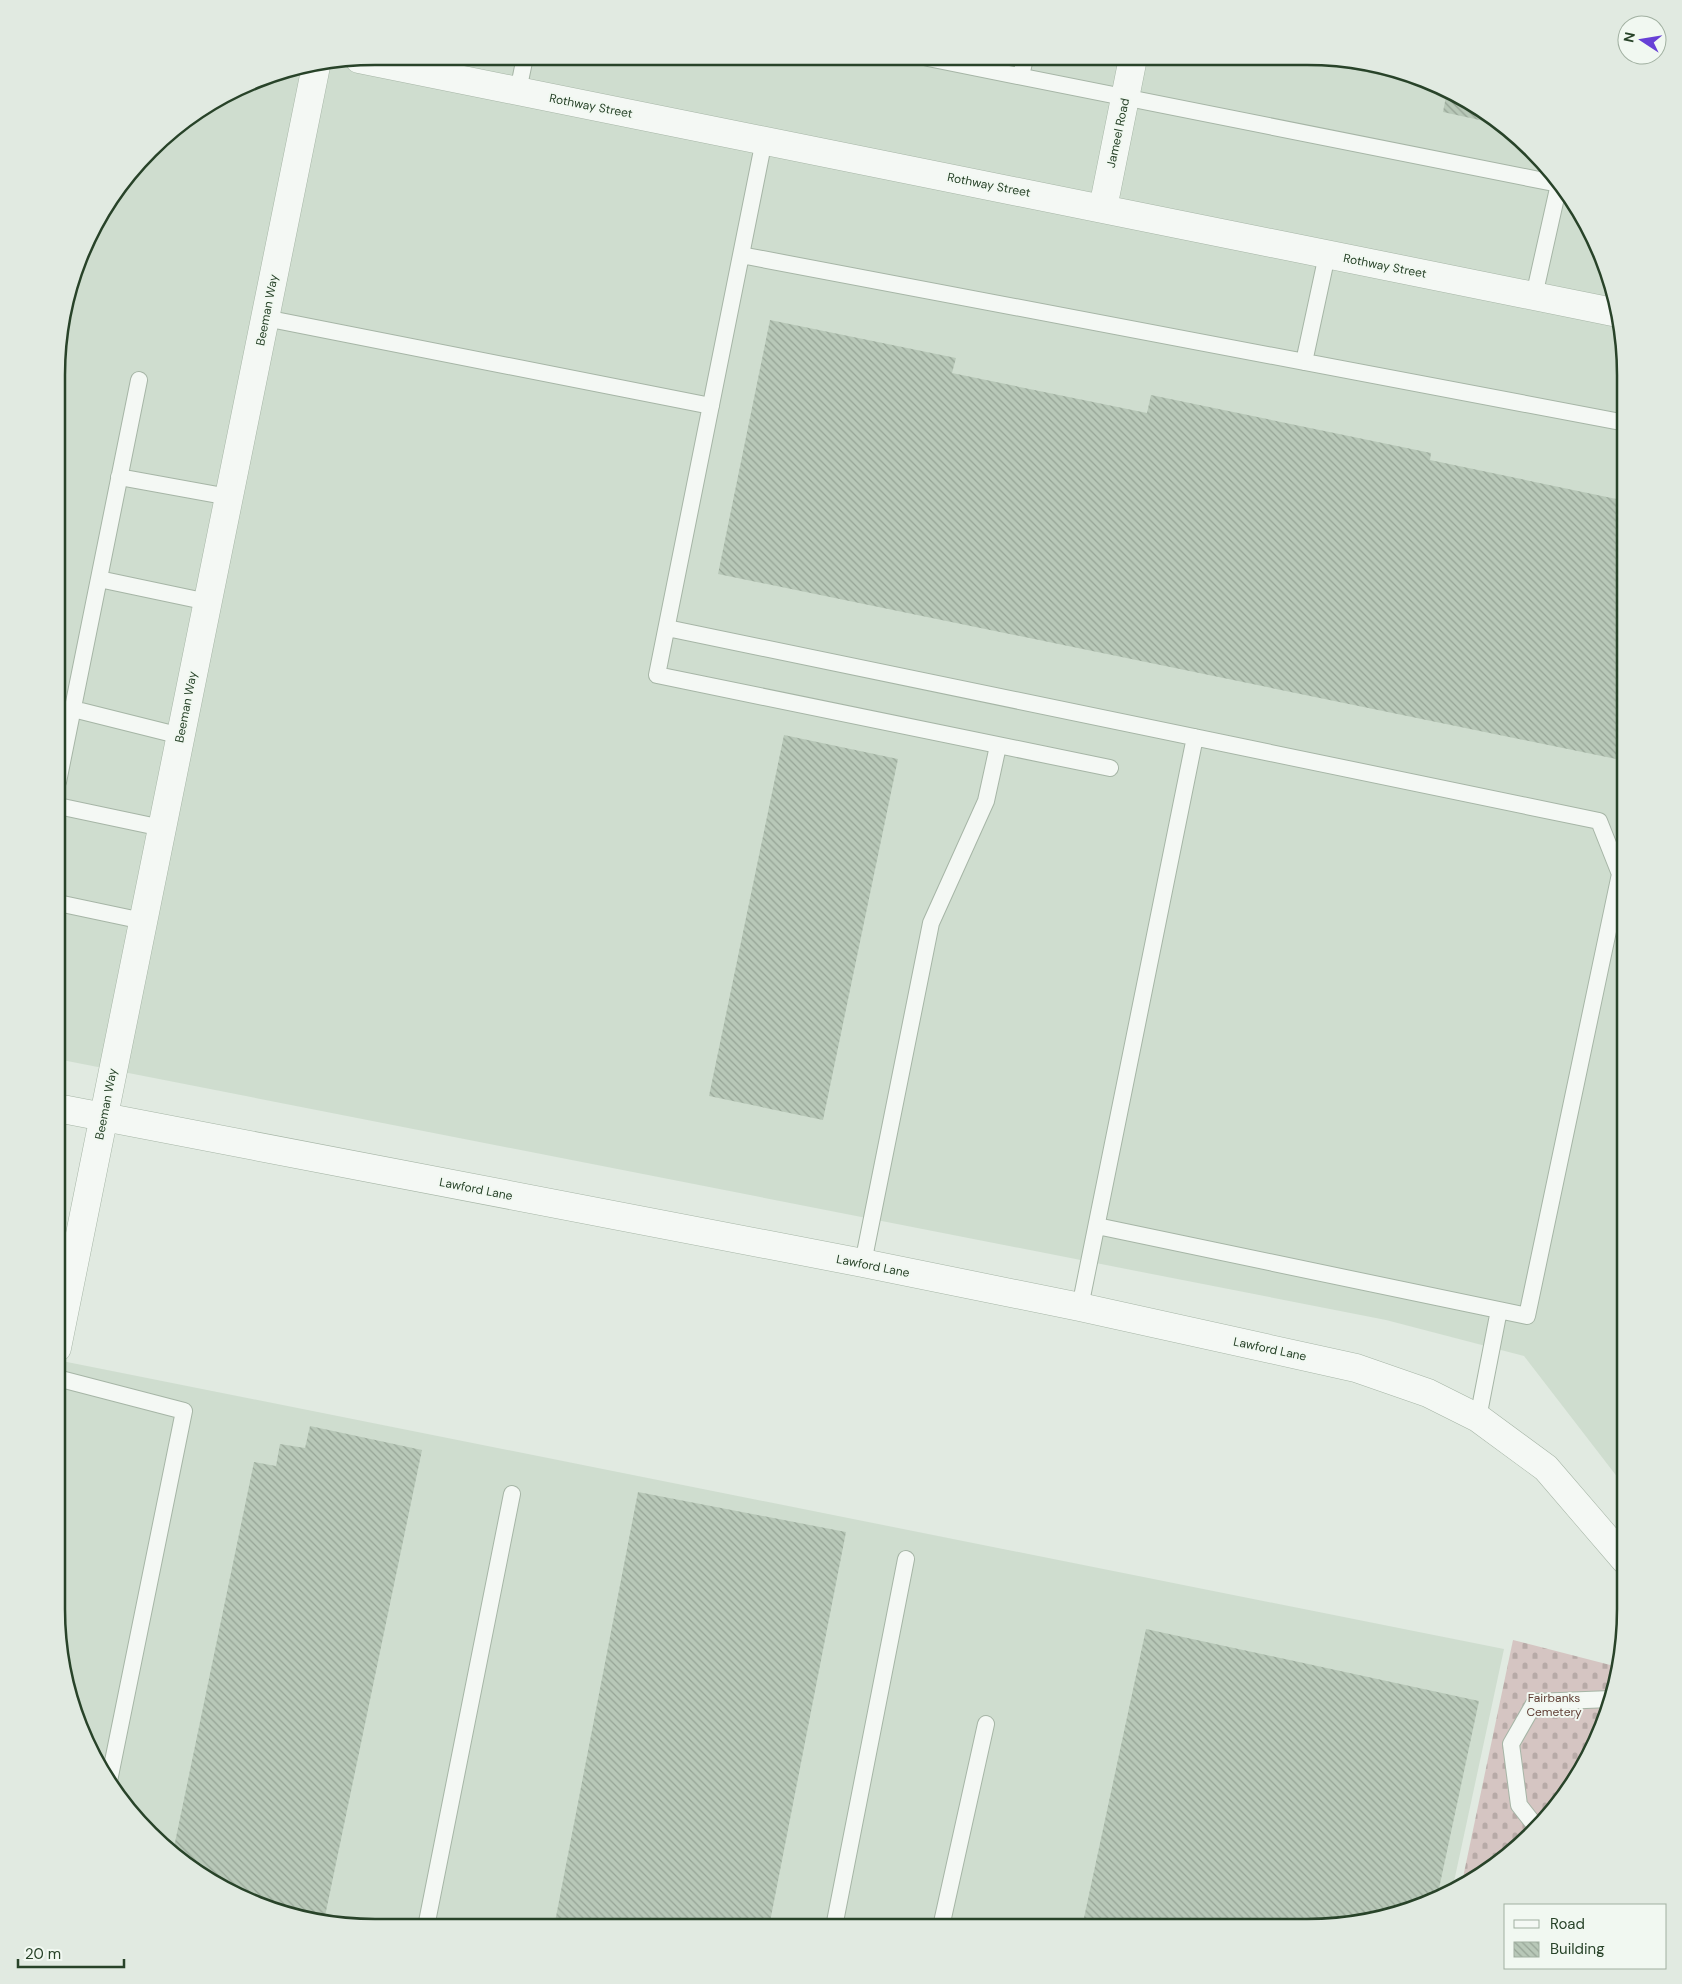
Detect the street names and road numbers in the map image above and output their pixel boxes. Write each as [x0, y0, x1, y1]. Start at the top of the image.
street label: Rothway Street [548, 90, 634, 122]
street label: Jameel Road [1103, 97, 1133, 169]
street label: Rothway Street [946, 169, 1032, 201]
street label: Rothway Street [1342, 250, 1428, 282]
street label: Beeman Way [252, 273, 282, 347]
street label: Beeman Way [171, 670, 201, 744]
street label: Beeman Way [91, 1067, 121, 1141]
street label: Lawford Lane [438, 1174, 514, 1204]
street label: Lawford Lane [835, 1251, 911, 1281]
street label: Lawford Lane [1232, 1333, 1308, 1365]

